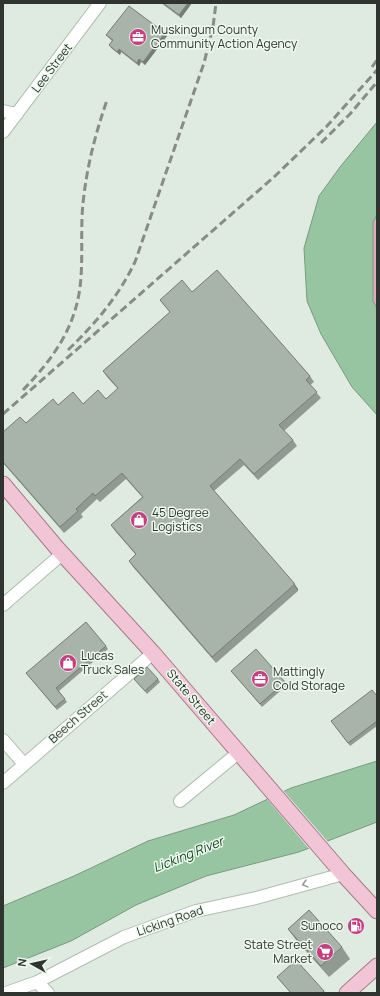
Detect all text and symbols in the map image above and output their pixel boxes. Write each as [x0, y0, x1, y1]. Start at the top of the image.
place label: Muskingum County Community Action Agency [151, 21, 298, 52]
office icon: Muskingum County Community Action Agency [128, 27, 148, 47]
street label: Lee Street [27, 39, 76, 96]
place label: 45 Degree Logistics [152, 504, 209, 535]
shop icon: 45 Degree Logistics [129, 510, 149, 530]
place label: Lucas Truck Sales [81, 647, 144, 678]
shop icon: Lucas Truck Sales [58, 653, 78, 673]
place label: Mattingly Cold Storage [273, 663, 345, 694]
street label: State Street [163, 665, 220, 728]
office icon: Mattingly Cold Storage [250, 669, 270, 689]
street label: Beech Street [45, 686, 111, 747]
water label: Licking River [150, 831, 228, 876]
one-way arrow [302, 880, 309, 888]
street label: Licking Road [134, 901, 205, 940]
fuel station icon: Sunoco [346, 916, 366, 936]
place label: Sunoco [301, 917, 343, 934]
place label: State Street Market [244, 936, 312, 967]
supermarket icon: State Street Market [315, 942, 335, 962]
north arrow [12, 944, 52, 984]
text: N [14, 957, 30, 967]

